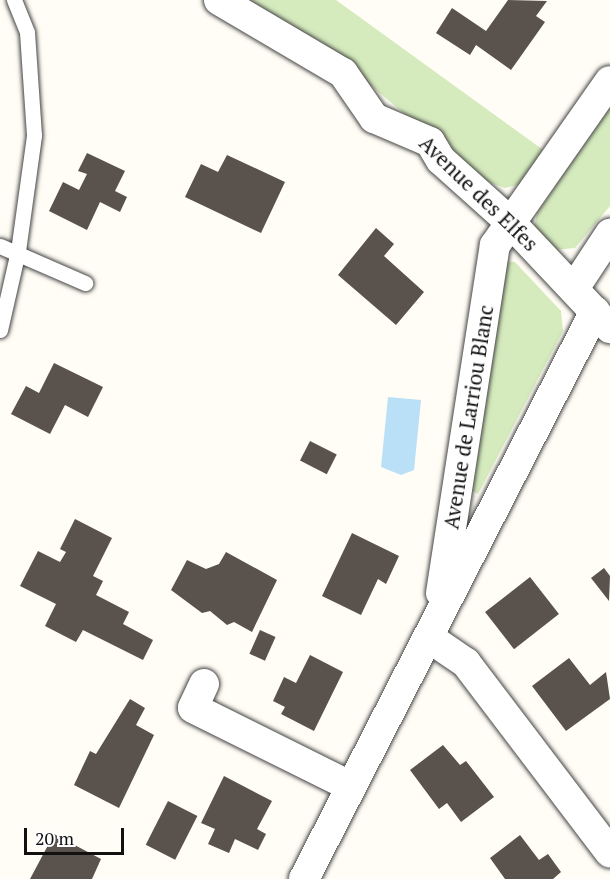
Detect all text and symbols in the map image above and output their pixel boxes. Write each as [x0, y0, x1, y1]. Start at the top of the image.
street label: Avenue des Elfes [414, 130, 544, 256]
street label: Avenue de Larriou Blanc [438, 303, 498, 531]
scale bar [27, 816, 128, 854]
text: 20 m [35, 826, 74, 850]

